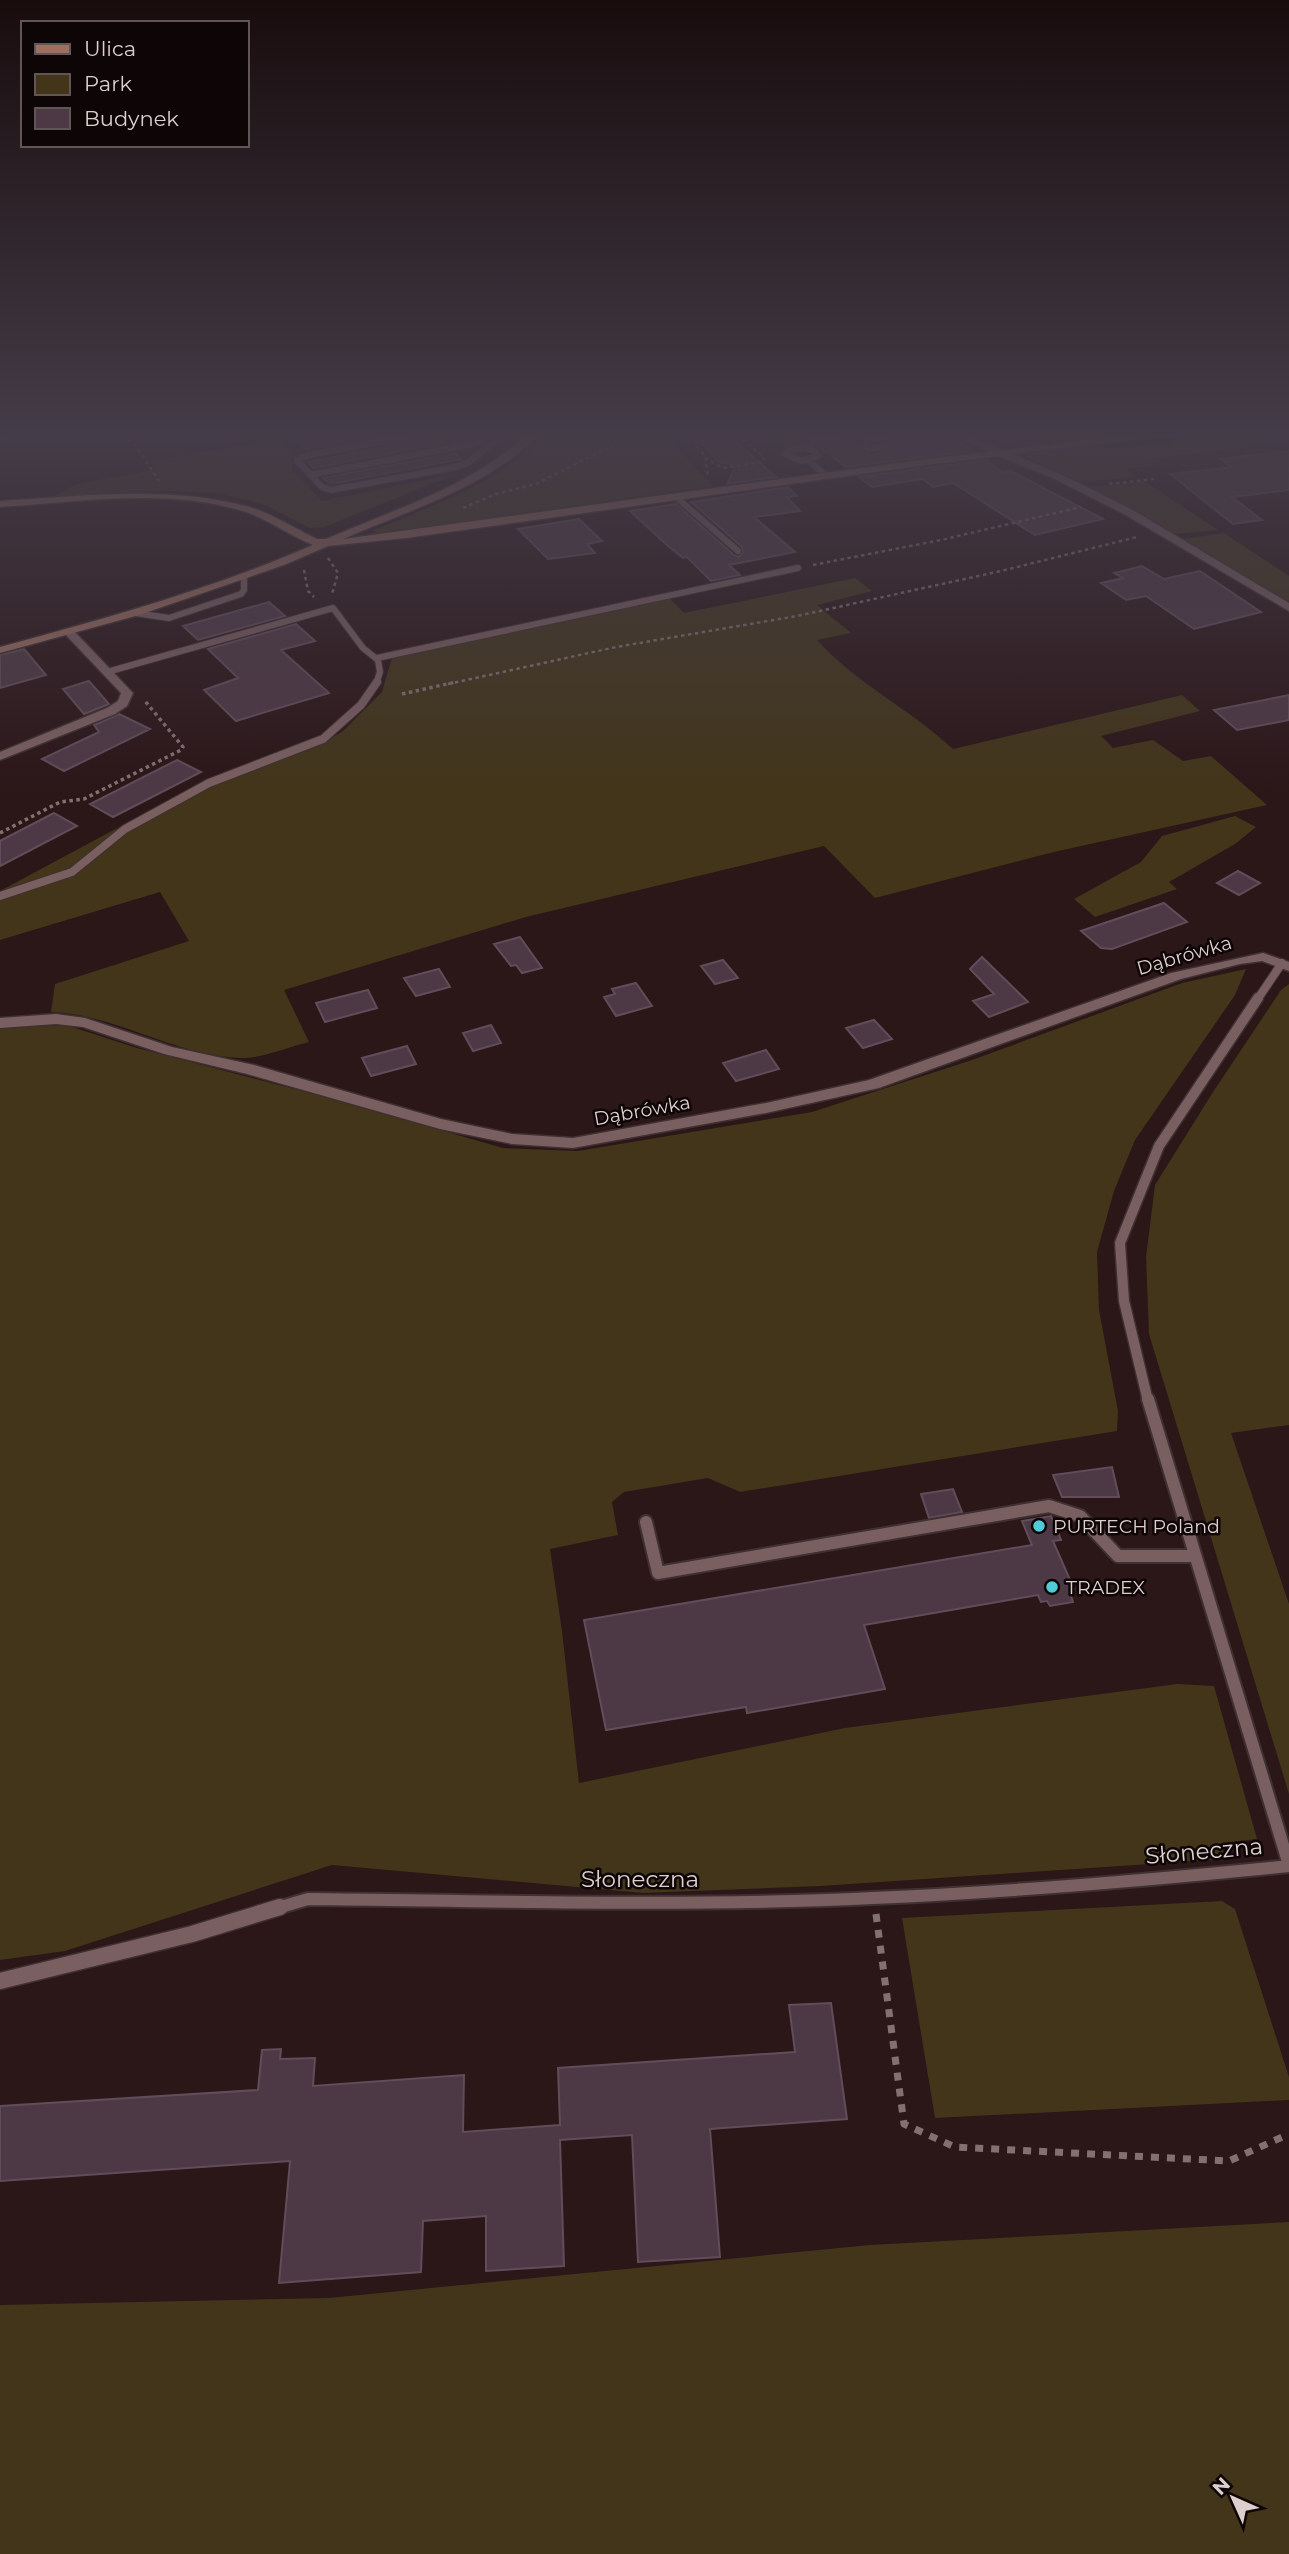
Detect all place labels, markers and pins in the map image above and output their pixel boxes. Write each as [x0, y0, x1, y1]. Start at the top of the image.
place label: PURTECH Poland [1053, 1515, 1220, 1538]
marker: PURTECH Poland [1031, 1518, 1047, 1534]
place label: TRADEX [1066, 1576, 1146, 1599]
marker: TRADEX [1044, 1579, 1060, 1595]

